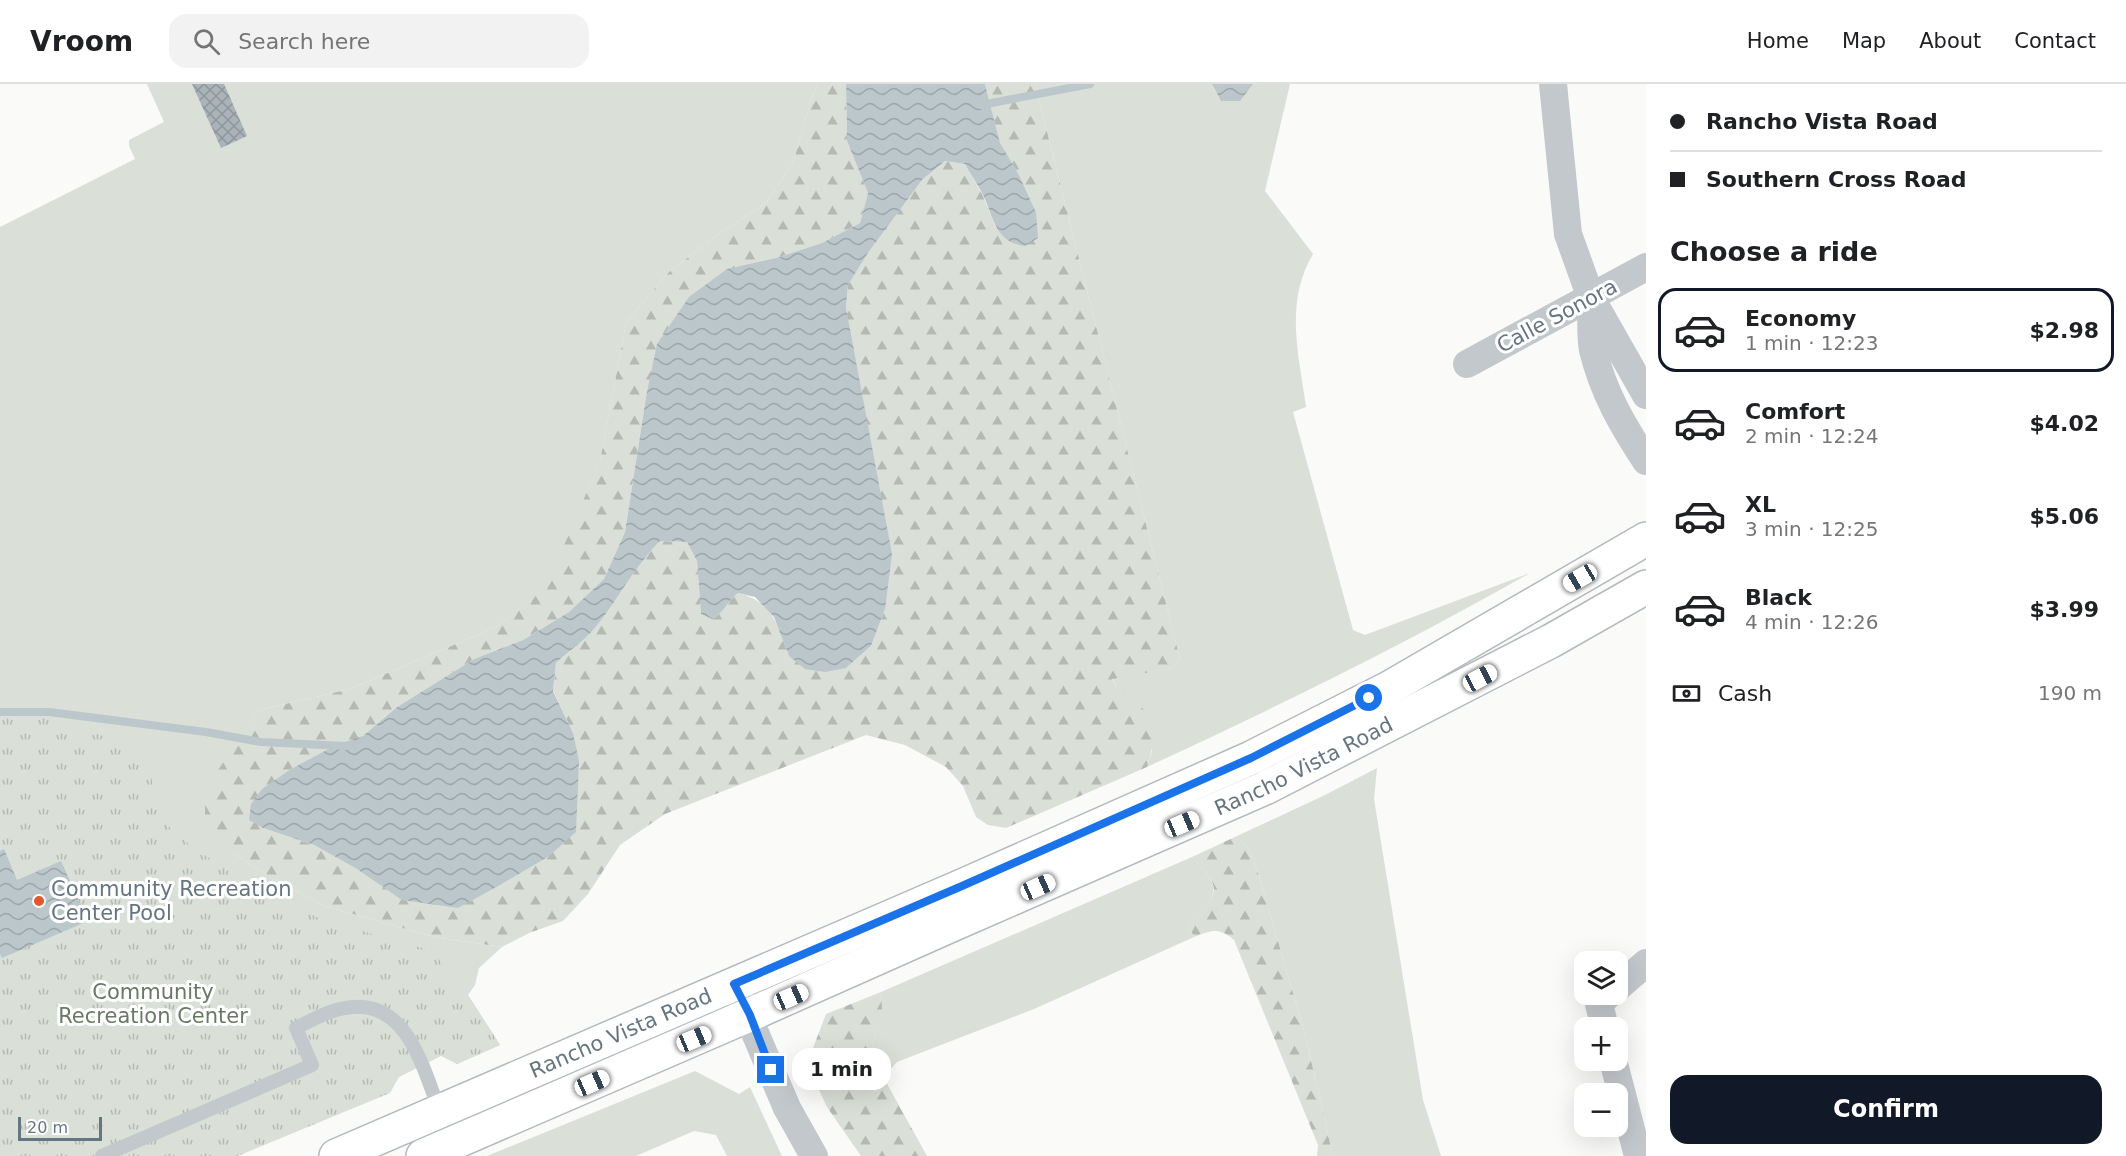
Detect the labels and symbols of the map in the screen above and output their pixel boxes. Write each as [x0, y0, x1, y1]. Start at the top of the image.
street label: Calle Sonora [1493, 274, 1621, 358]
car [1560, 561, 1600, 595]
car [1460, 662, 1500, 694]
route start [1355, 684, 1382, 711]
street label: Rancho Vista Road [1211, 712, 1397, 821]
car [1162, 809, 1202, 839]
car [1018, 871, 1058, 903]
place label: Community Recreation Center Pool [51, 877, 292, 925]
marker: Community Recreation Center Pool [32, 894, 46, 908]
park label: Community Recreation Center [58, 980, 248, 1028]
car [771, 981, 811, 1013]
street label: Rancho Vista Road [526, 983, 715, 1083]
car [674, 1024, 714, 1054]
callout: 1 min [792, 1049, 891, 1091]
route end [757, 1056, 784, 1083]
car [572, 1067, 612, 1099]
scale bar [18, 1114, 102, 1142]

